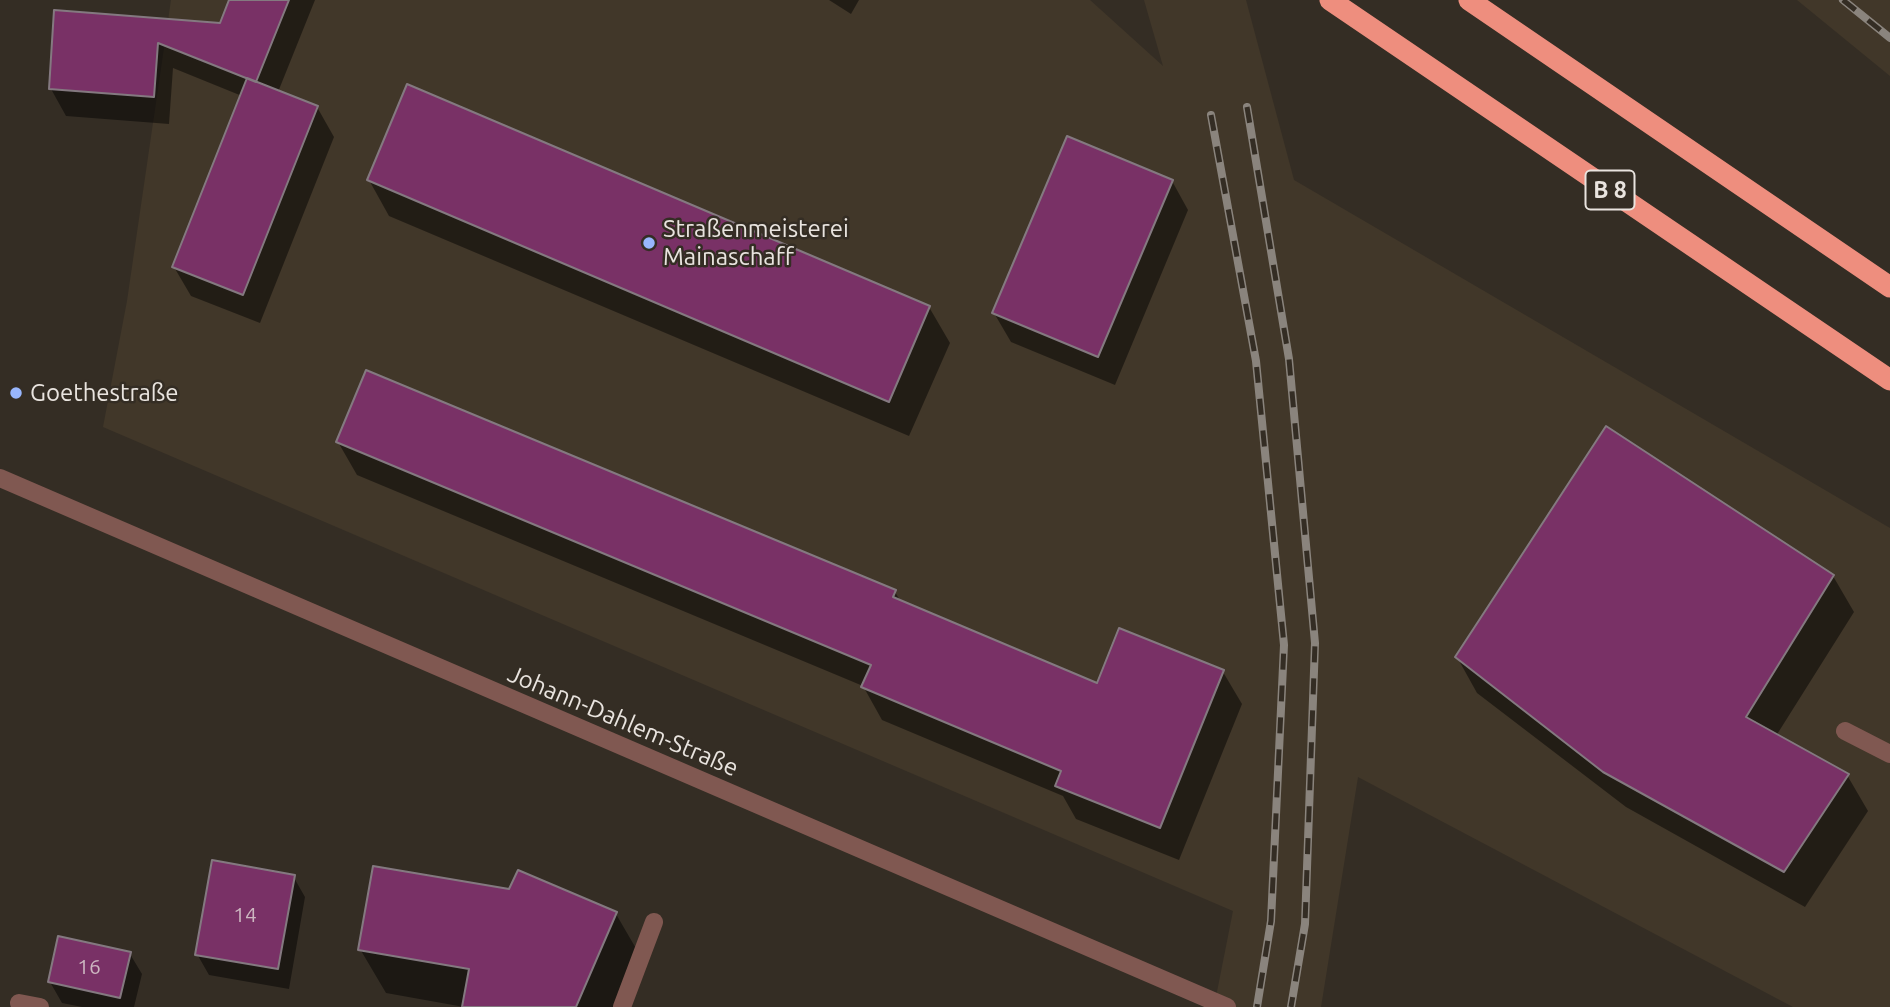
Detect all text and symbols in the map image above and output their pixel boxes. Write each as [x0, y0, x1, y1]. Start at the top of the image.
road number: B 8 [1586, 170, 1634, 210]
place label: Straßenmeisterei Mainaschaff [663, 215, 849, 271]
marker: Straßenmeisterei Mainaschaff [641, 235, 657, 251]
place label: Goethestraße [30, 379, 179, 407]
marker: Goethestraße [8, 385, 24, 401]
street label: Johann-Dahlem-Straße [503, 659, 743, 783]
house number: 14 [233, 902, 257, 928]
house number: 16 [77, 954, 101, 980]

